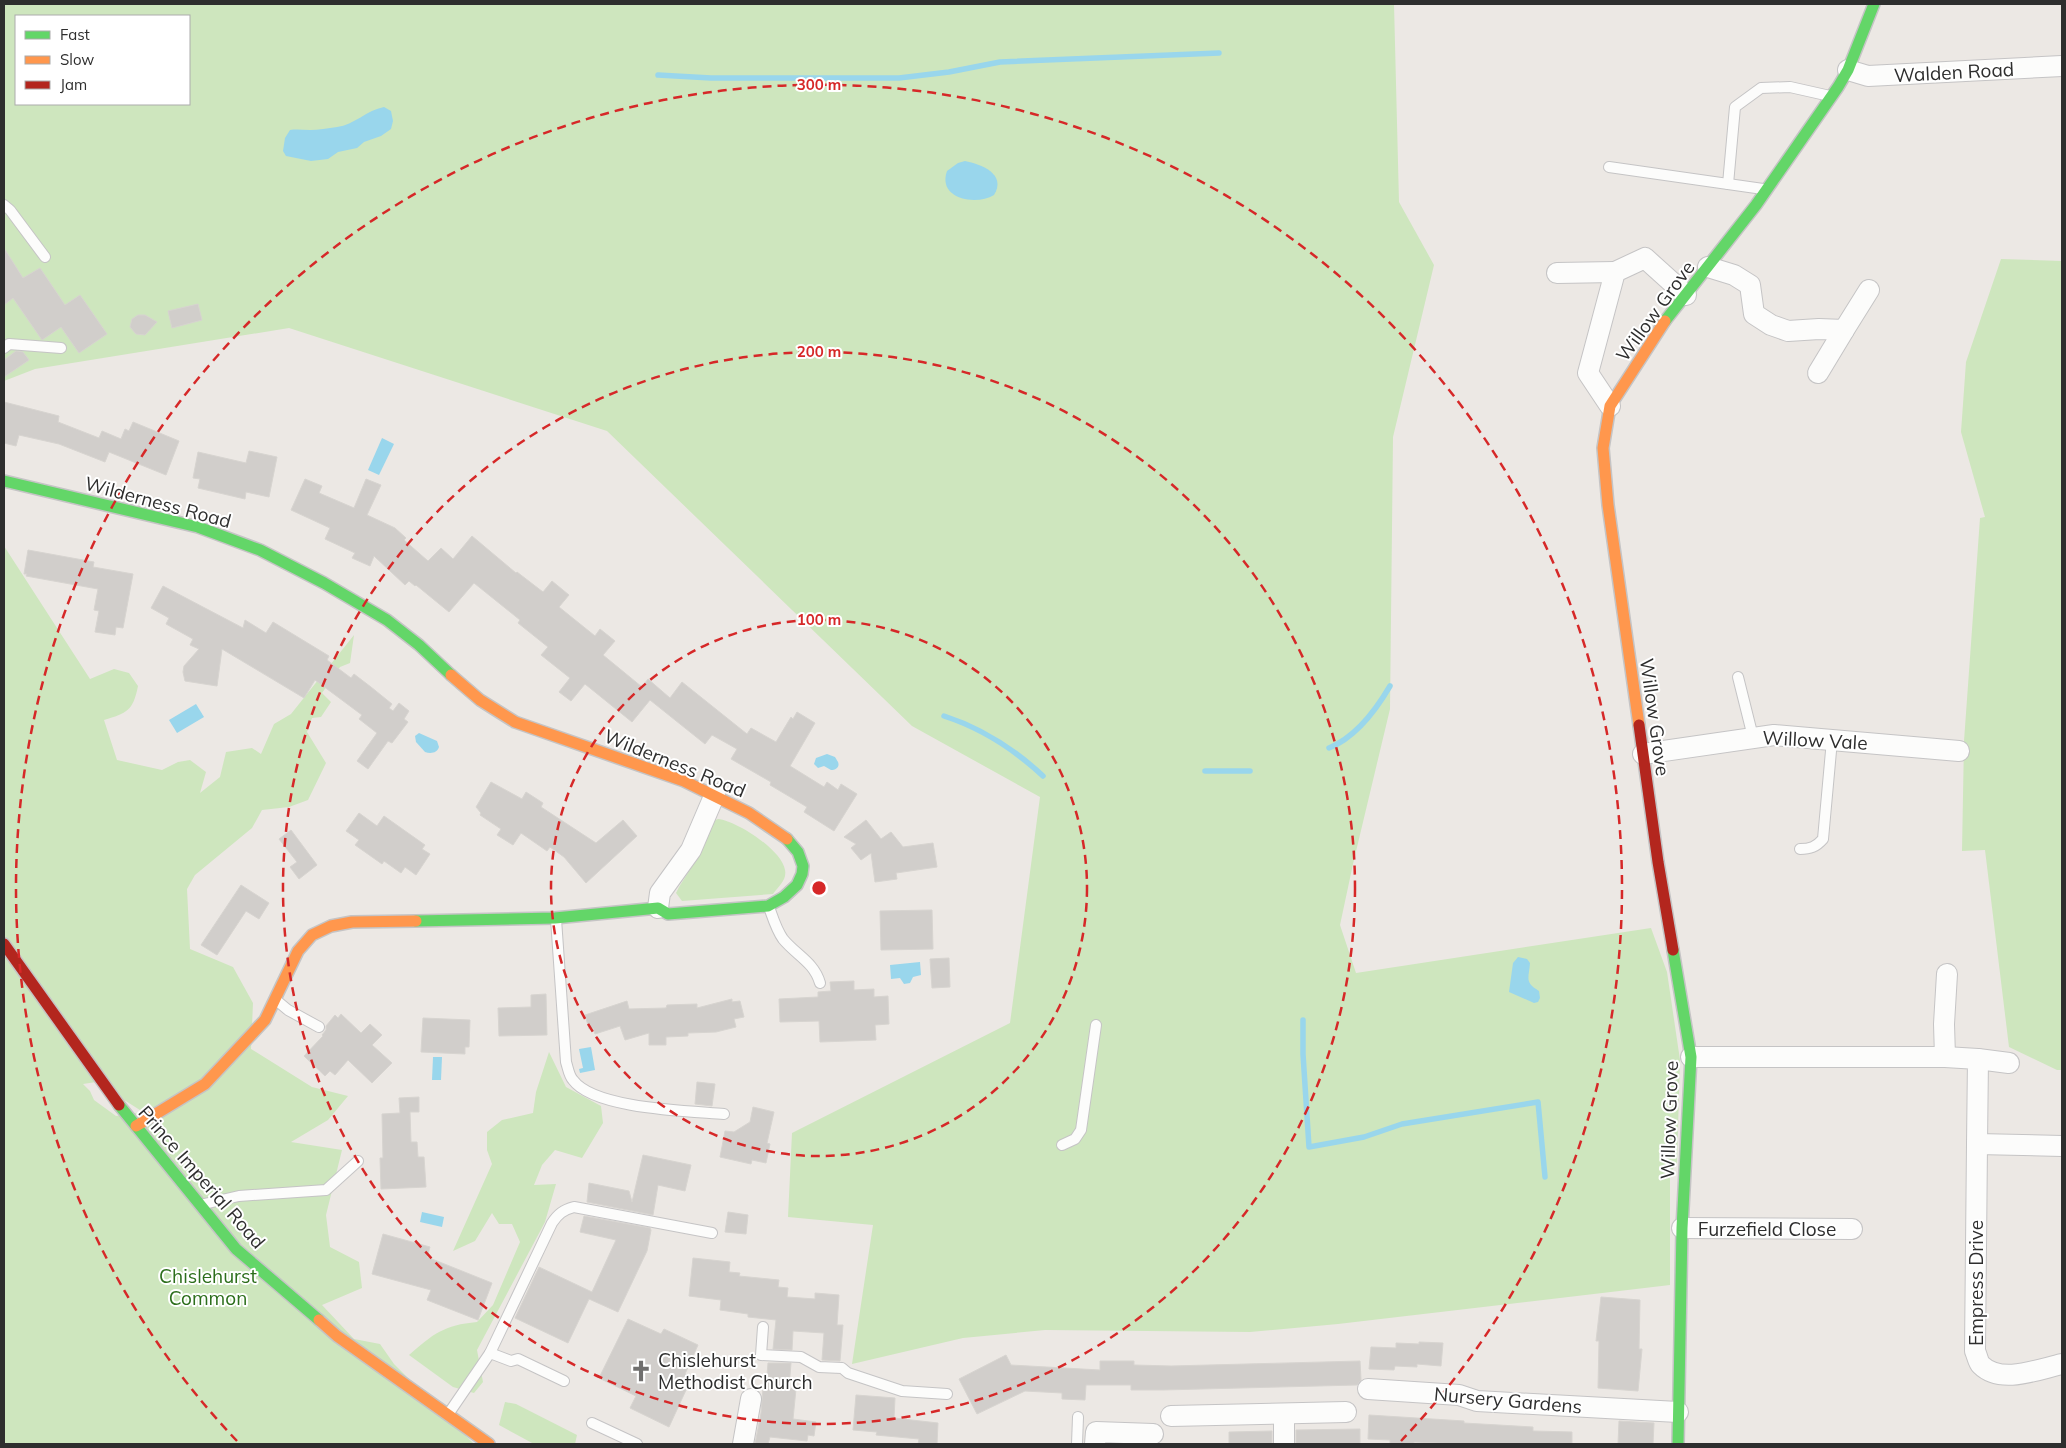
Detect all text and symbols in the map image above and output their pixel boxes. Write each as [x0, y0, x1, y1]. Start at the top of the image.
legend [15, 15, 190, 105]
text: Fast [60, 25, 90, 44]
text: Slow [60, 50, 94, 69]
street label: Walden Road [1893, 57, 2015, 87]
text: Jam [60, 75, 87, 94]
text: 300 m [797, 75, 841, 94]
street label: Willow Grove [1610, 256, 1700, 366]
text: 200 m [797, 342, 841, 361]
street label: Wilderness Road [82, 471, 234, 533]
text: 100 m [797, 610, 841, 629]
street label: Willow Grove [1635, 657, 1675, 777]
street label: Wilderness Road [601, 724, 749, 802]
street label: Willow Vale [1762, 725, 1868, 755]
centre of rings [810, 879, 828, 897]
street label: Willow Grove [1655, 1060, 1683, 1180]
street label: Prince Imperial Road [133, 1101, 271, 1253]
street label: Furzefield Close [1698, 1217, 1836, 1241]
street label: Empress Drive [1964, 1220, 1988, 1346]
park label: Chislehurst Common [159, 1264, 257, 1310]
place label: Chislehurst Methodist Church [658, 1348, 813, 1394]
church icon: Chislehurst Methodist Church [628, 1358, 654, 1384]
street label: Nursery Gardens [1433, 1382, 1583, 1418]

